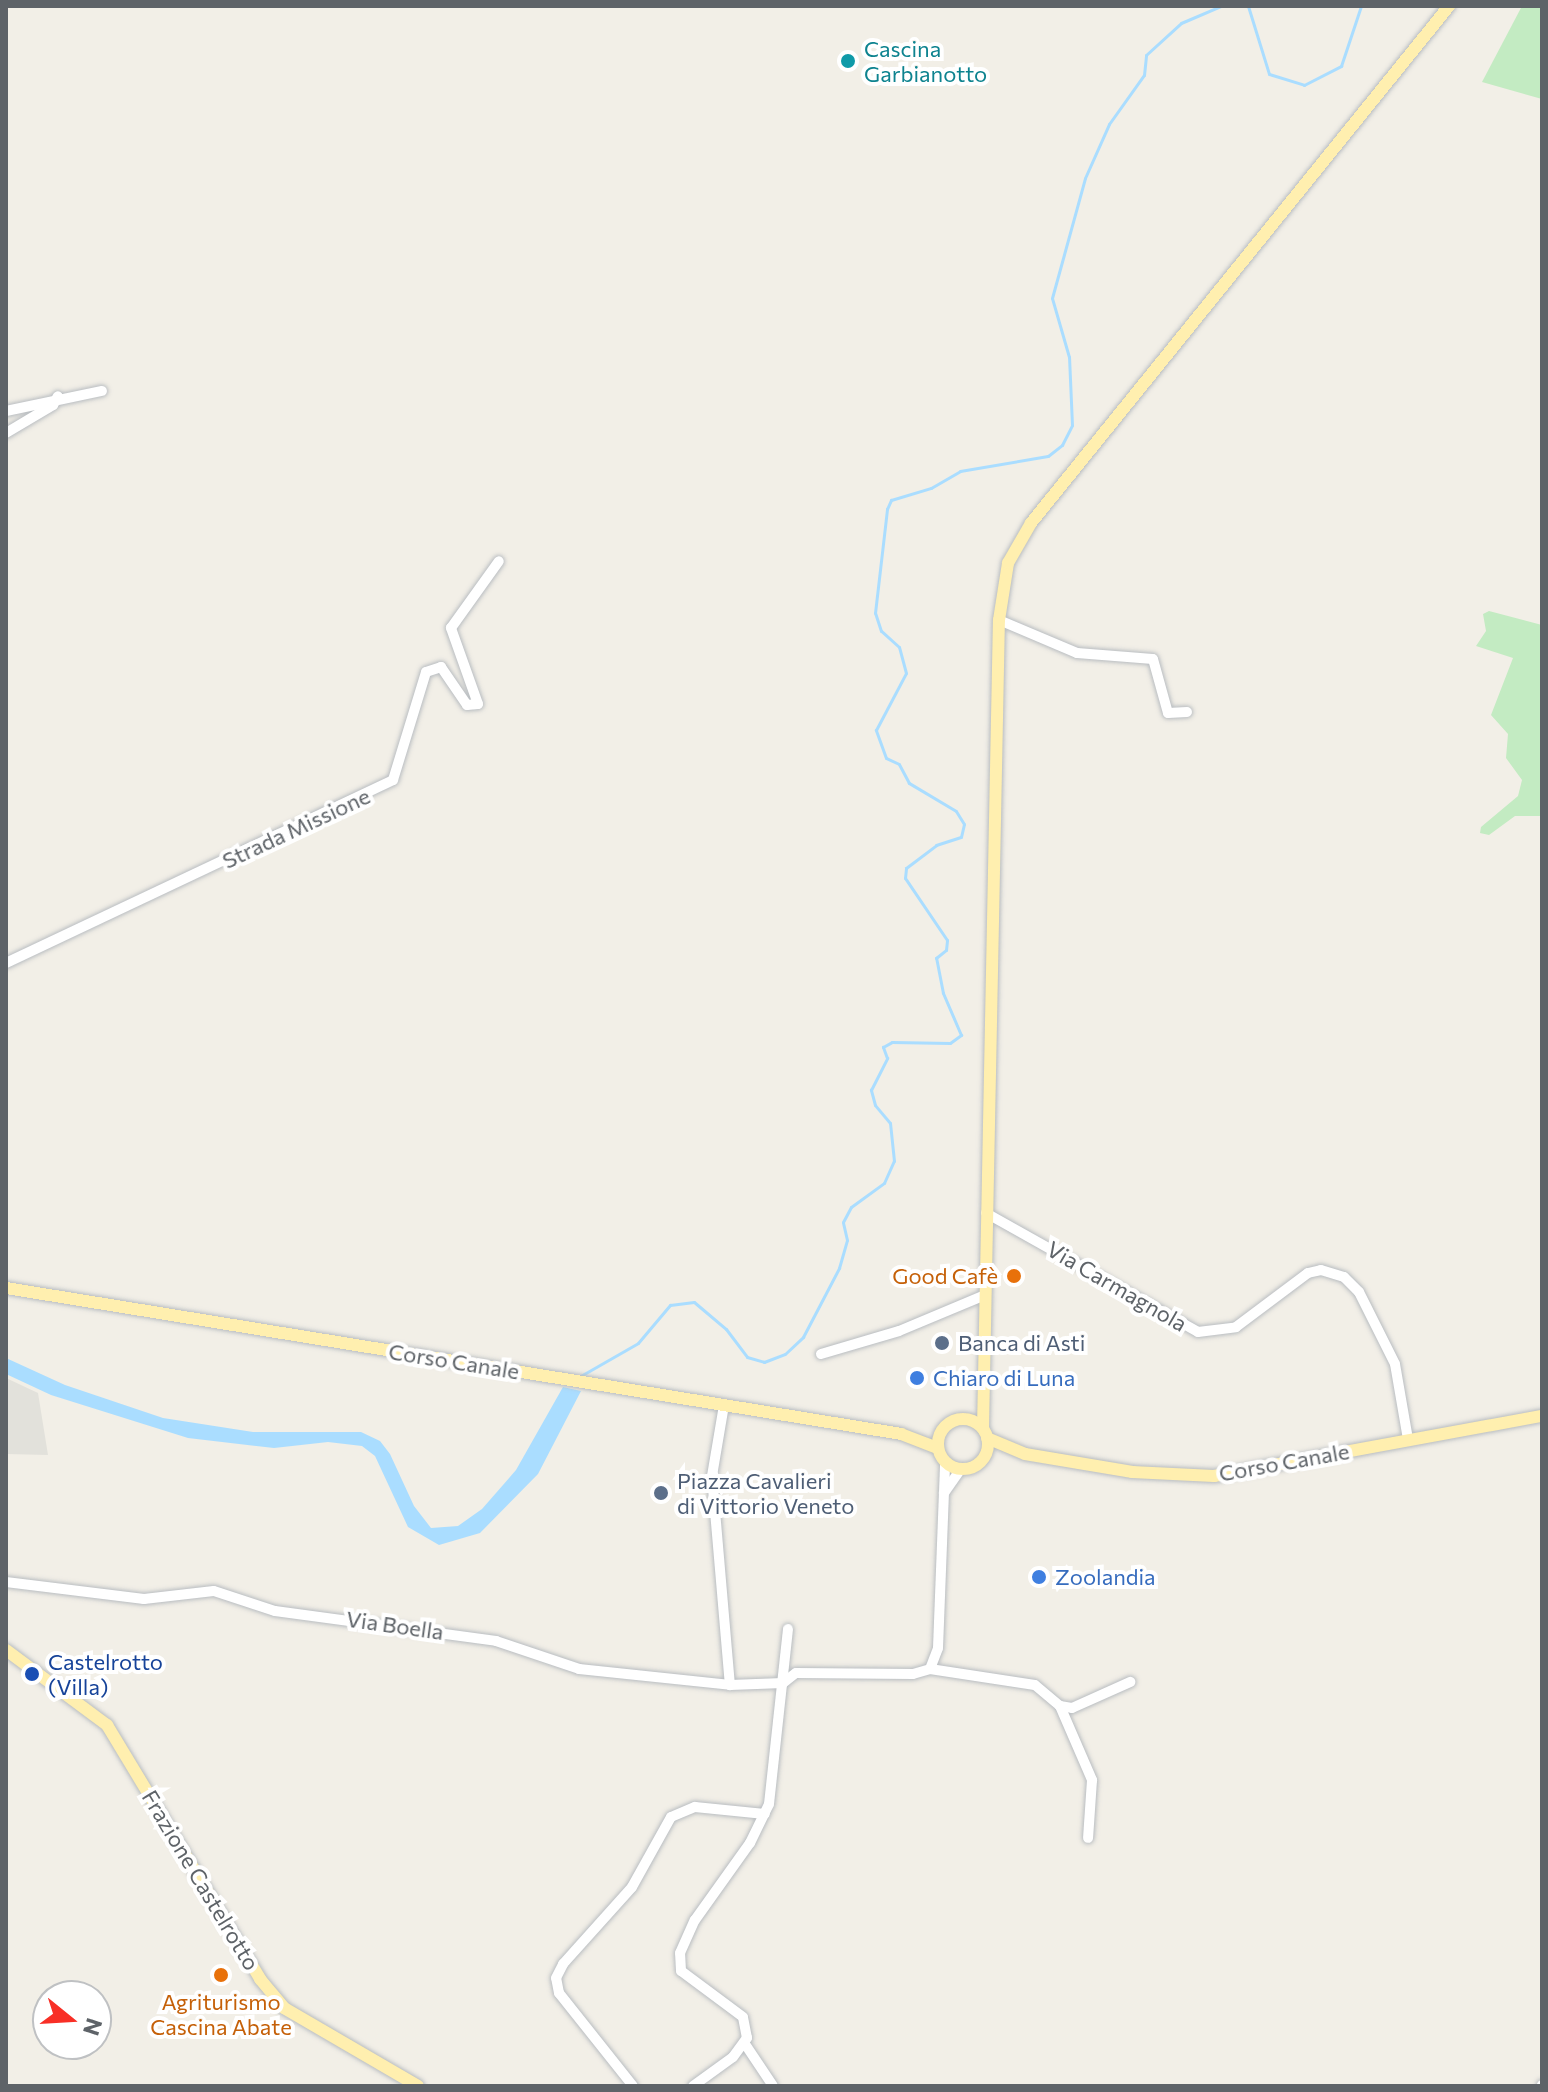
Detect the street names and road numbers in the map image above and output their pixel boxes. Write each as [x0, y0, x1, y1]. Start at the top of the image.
street label: Strada Missione [218, 782, 374, 874]
street label: Via Carmagnola [1042, 1235, 1192, 1337]
street label: Corso Canale [387, 1338, 521, 1384]
street label: Corso Canale [1217, 1438, 1351, 1486]
street label: Via Boella [345, 1605, 445, 1645]
street label: Frazione Castelrotto [137, 1785, 265, 1975]

